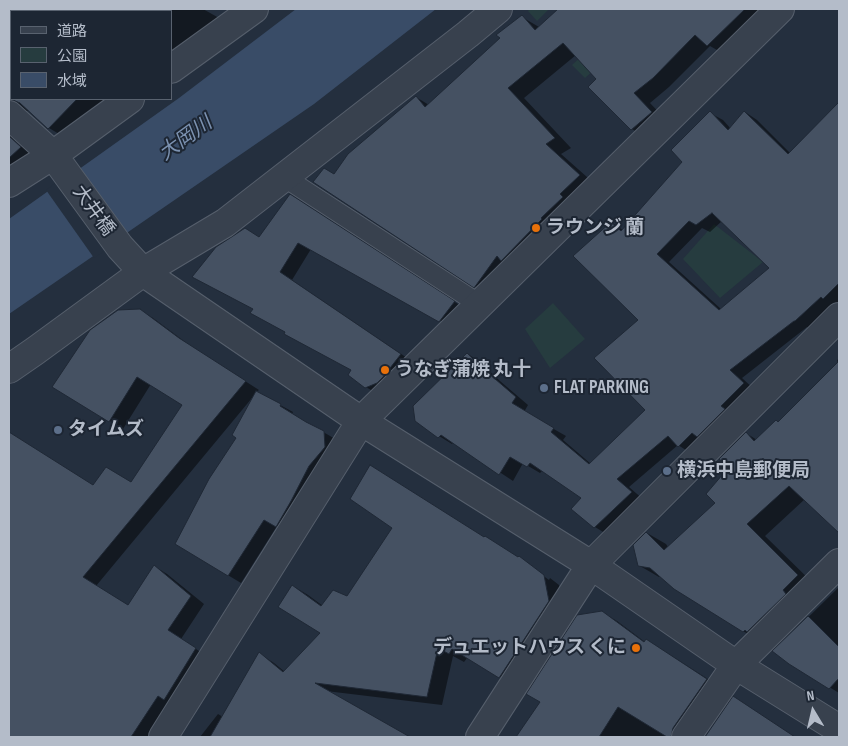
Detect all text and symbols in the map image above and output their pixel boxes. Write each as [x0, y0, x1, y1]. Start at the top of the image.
legend [10, 10, 172, 100]
text: 道路 [57, 22, 87, 41]
text: 公園 [57, 47, 87, 66]
text: 水域 [57, 72, 87, 91]
water label: 大岡川 [155, 112, 217, 166]
street label: 大井橋 [67, 181, 119, 241]
place label: ラウンジ 蘭 [546, 217, 644, 239]
marker: ラウンジ 蘭 [530, 222, 542, 234]
place label: うなぎ蒲焼 丸十 [395, 359, 531, 381]
marker: うなぎ蒲焼 丸十 [379, 364, 391, 376]
place label: FLAT PARKING [554, 377, 649, 399]
marker: FLAT PARKING [538, 382, 550, 394]
place label: タイムズ [68, 419, 144, 441]
marker: タイムズ [52, 424, 64, 436]
place label: 横浜中島郵便局 [677, 460, 810, 482]
marker: 横浜中島郵便局 [661, 465, 673, 477]
place label: デュエットハウス くに [433, 637, 626, 659]
marker: デュエットハウス くに [630, 642, 642, 654]
north arrow [788, 686, 838, 736]
text: N [806, 687, 816, 705]

